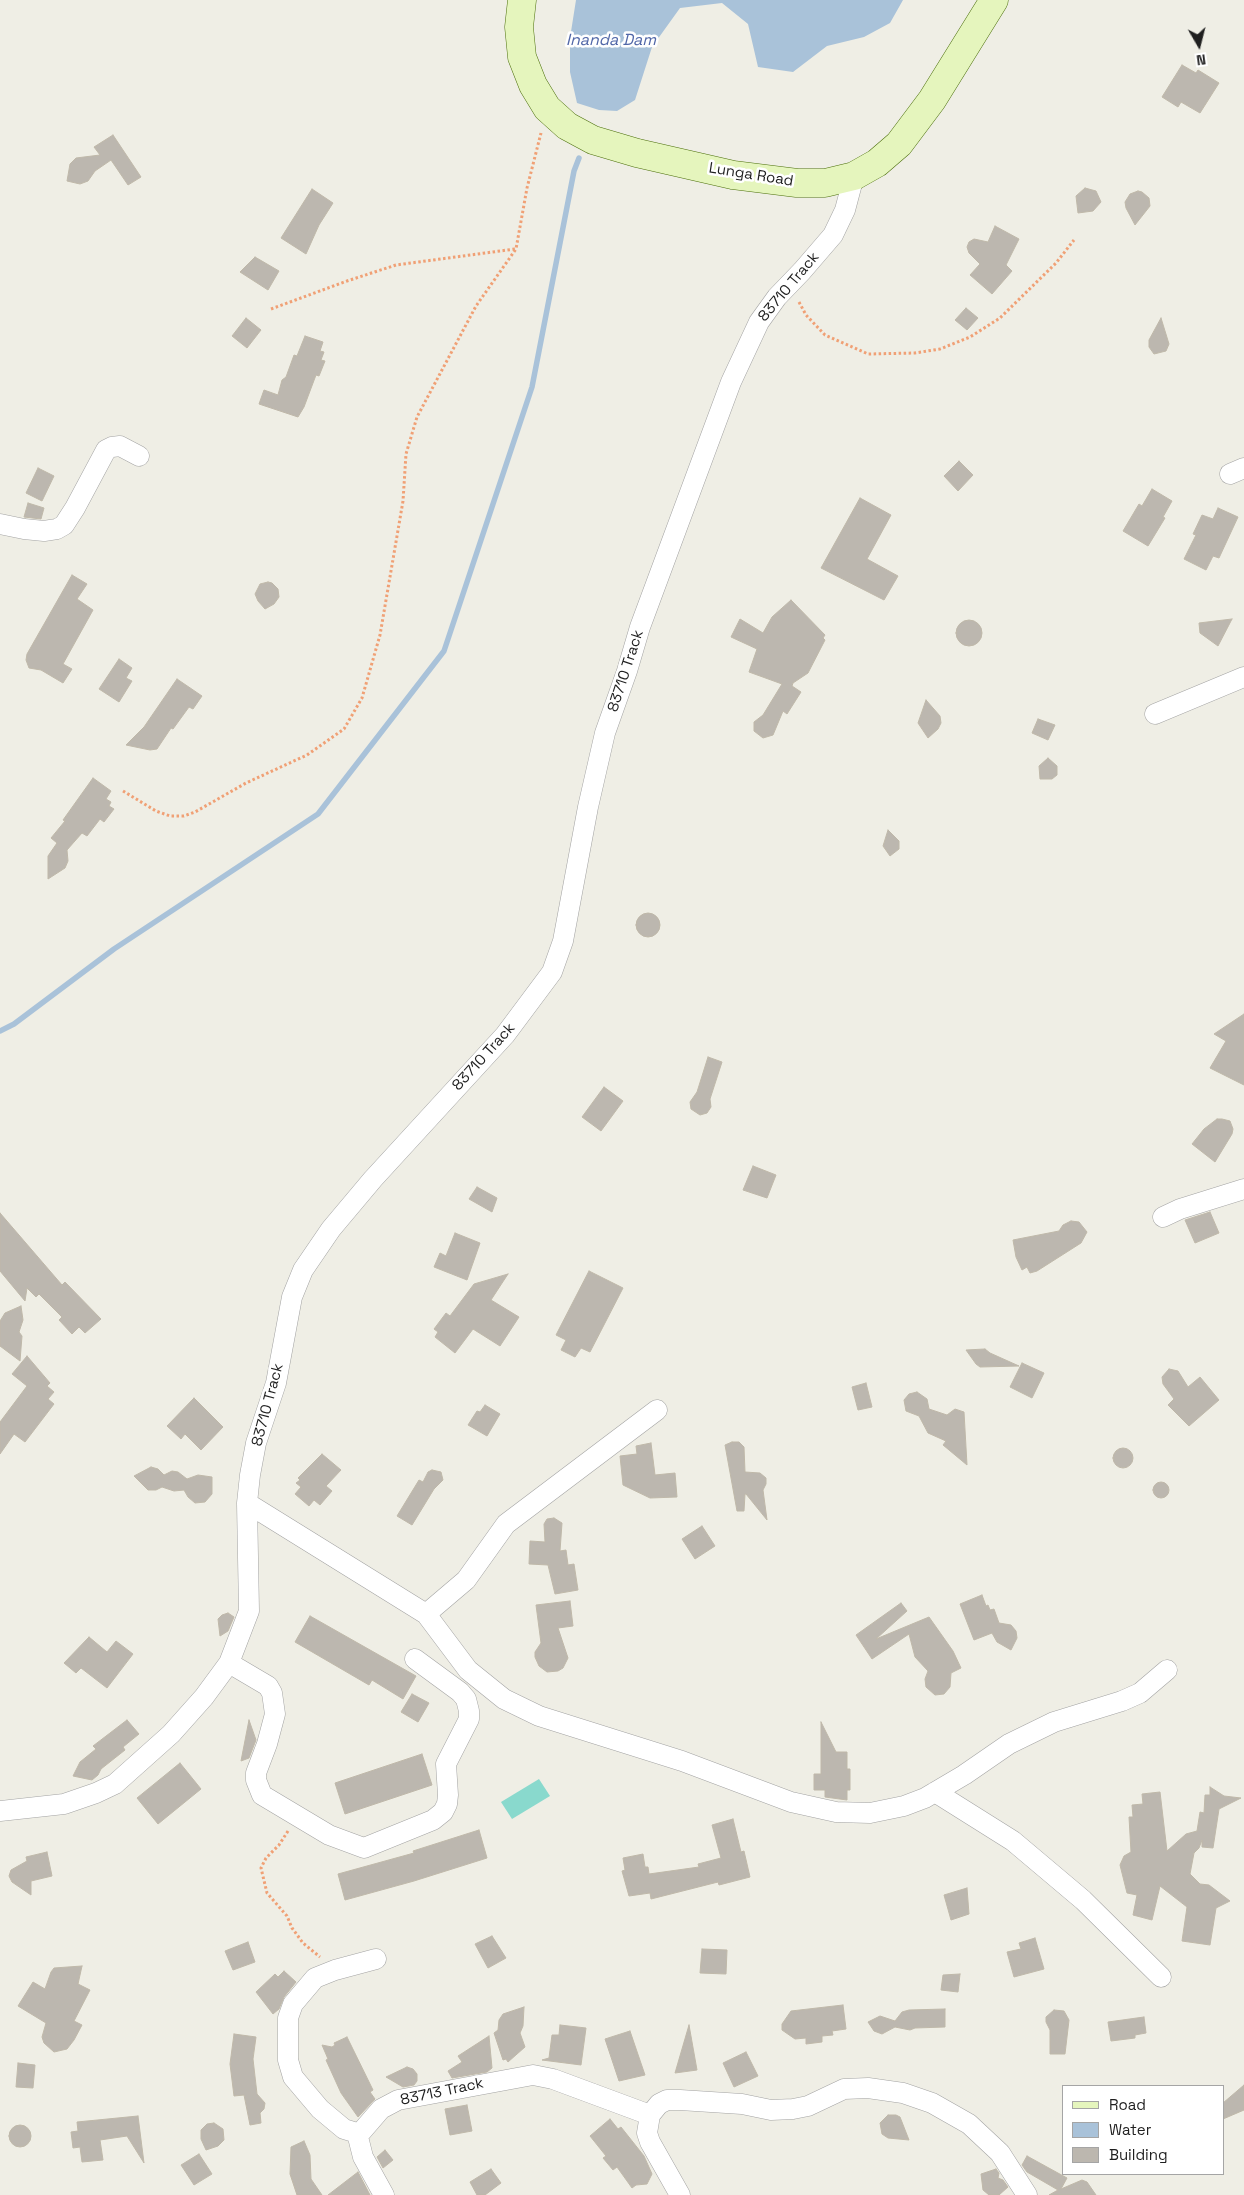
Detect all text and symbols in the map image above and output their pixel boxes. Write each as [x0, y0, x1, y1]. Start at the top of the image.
north arrow [1174, 20, 1224, 70]
water label: Inanda Dam [566, 31, 656, 51]
text: N [1195, 50, 1207, 69]
street label: Lunga Road [707, 159, 795, 191]
street label: 83710 Track [755, 249, 823, 325]
street label: 83710 Track [604, 628, 648, 714]
street label: 83710 Track [449, 1019, 519, 1095]
street label: 83710 Track [248, 1362, 288, 1448]
street label: 83713 Track [399, 2074, 485, 2110]
legend [1062, 2085, 1224, 2175]
text: Road [1109, 2095, 1146, 2114]
text: Water [1109, 2120, 1151, 2139]
text: Building [1109, 2145, 1168, 2164]

